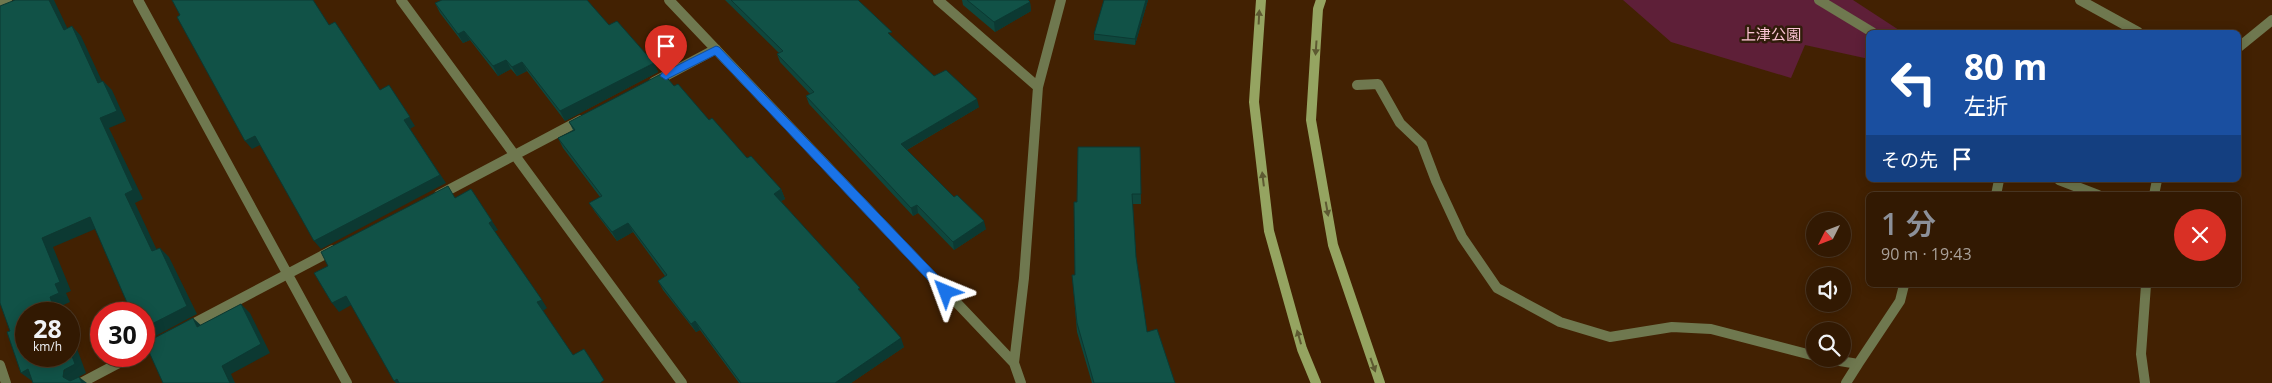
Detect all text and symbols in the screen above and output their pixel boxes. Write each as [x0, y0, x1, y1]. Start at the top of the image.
one-way arrow [1255, 9, 1263, 25]
park label: 上津公園 [1741, 24, 1801, 44]
pin [645, 25, 687, 76]
icon: arrive [652, 32, 680, 60]
one-way arrow [1311, 41, 1319, 57]
text: 80 m [1964, 43, 2047, 90]
icon: left [1881, 50, 1946, 115]
text: 左折 [1964, 90, 2008, 120]
icon: arrive [1948, 145, 1976, 173]
text: その先 [1881, 147, 1938, 173]
one-way arrow [1259, 171, 1267, 187]
one-way arrow [1323, 202, 1331, 218]
text: 1 分 [1881, 203, 1936, 244]
button: close [2174, 209, 2226, 261]
north arrow [1806, 212, 1851, 258]
map controls [1806, 212, 1851, 367]
text: 90 m · 19:43 [1881, 243, 1972, 265]
position arrow [919, 265, 971, 317]
button: sound [1806, 267, 1851, 312]
speed limit sign: 30 [90, 302, 155, 367]
text: 28 [33, 311, 62, 345]
button: search [1806, 322, 1851, 367]
one-way arrow [1294, 330, 1302, 345]
text: km/h [33, 338, 62, 355]
one-way arrow [1369, 358, 1377, 373]

